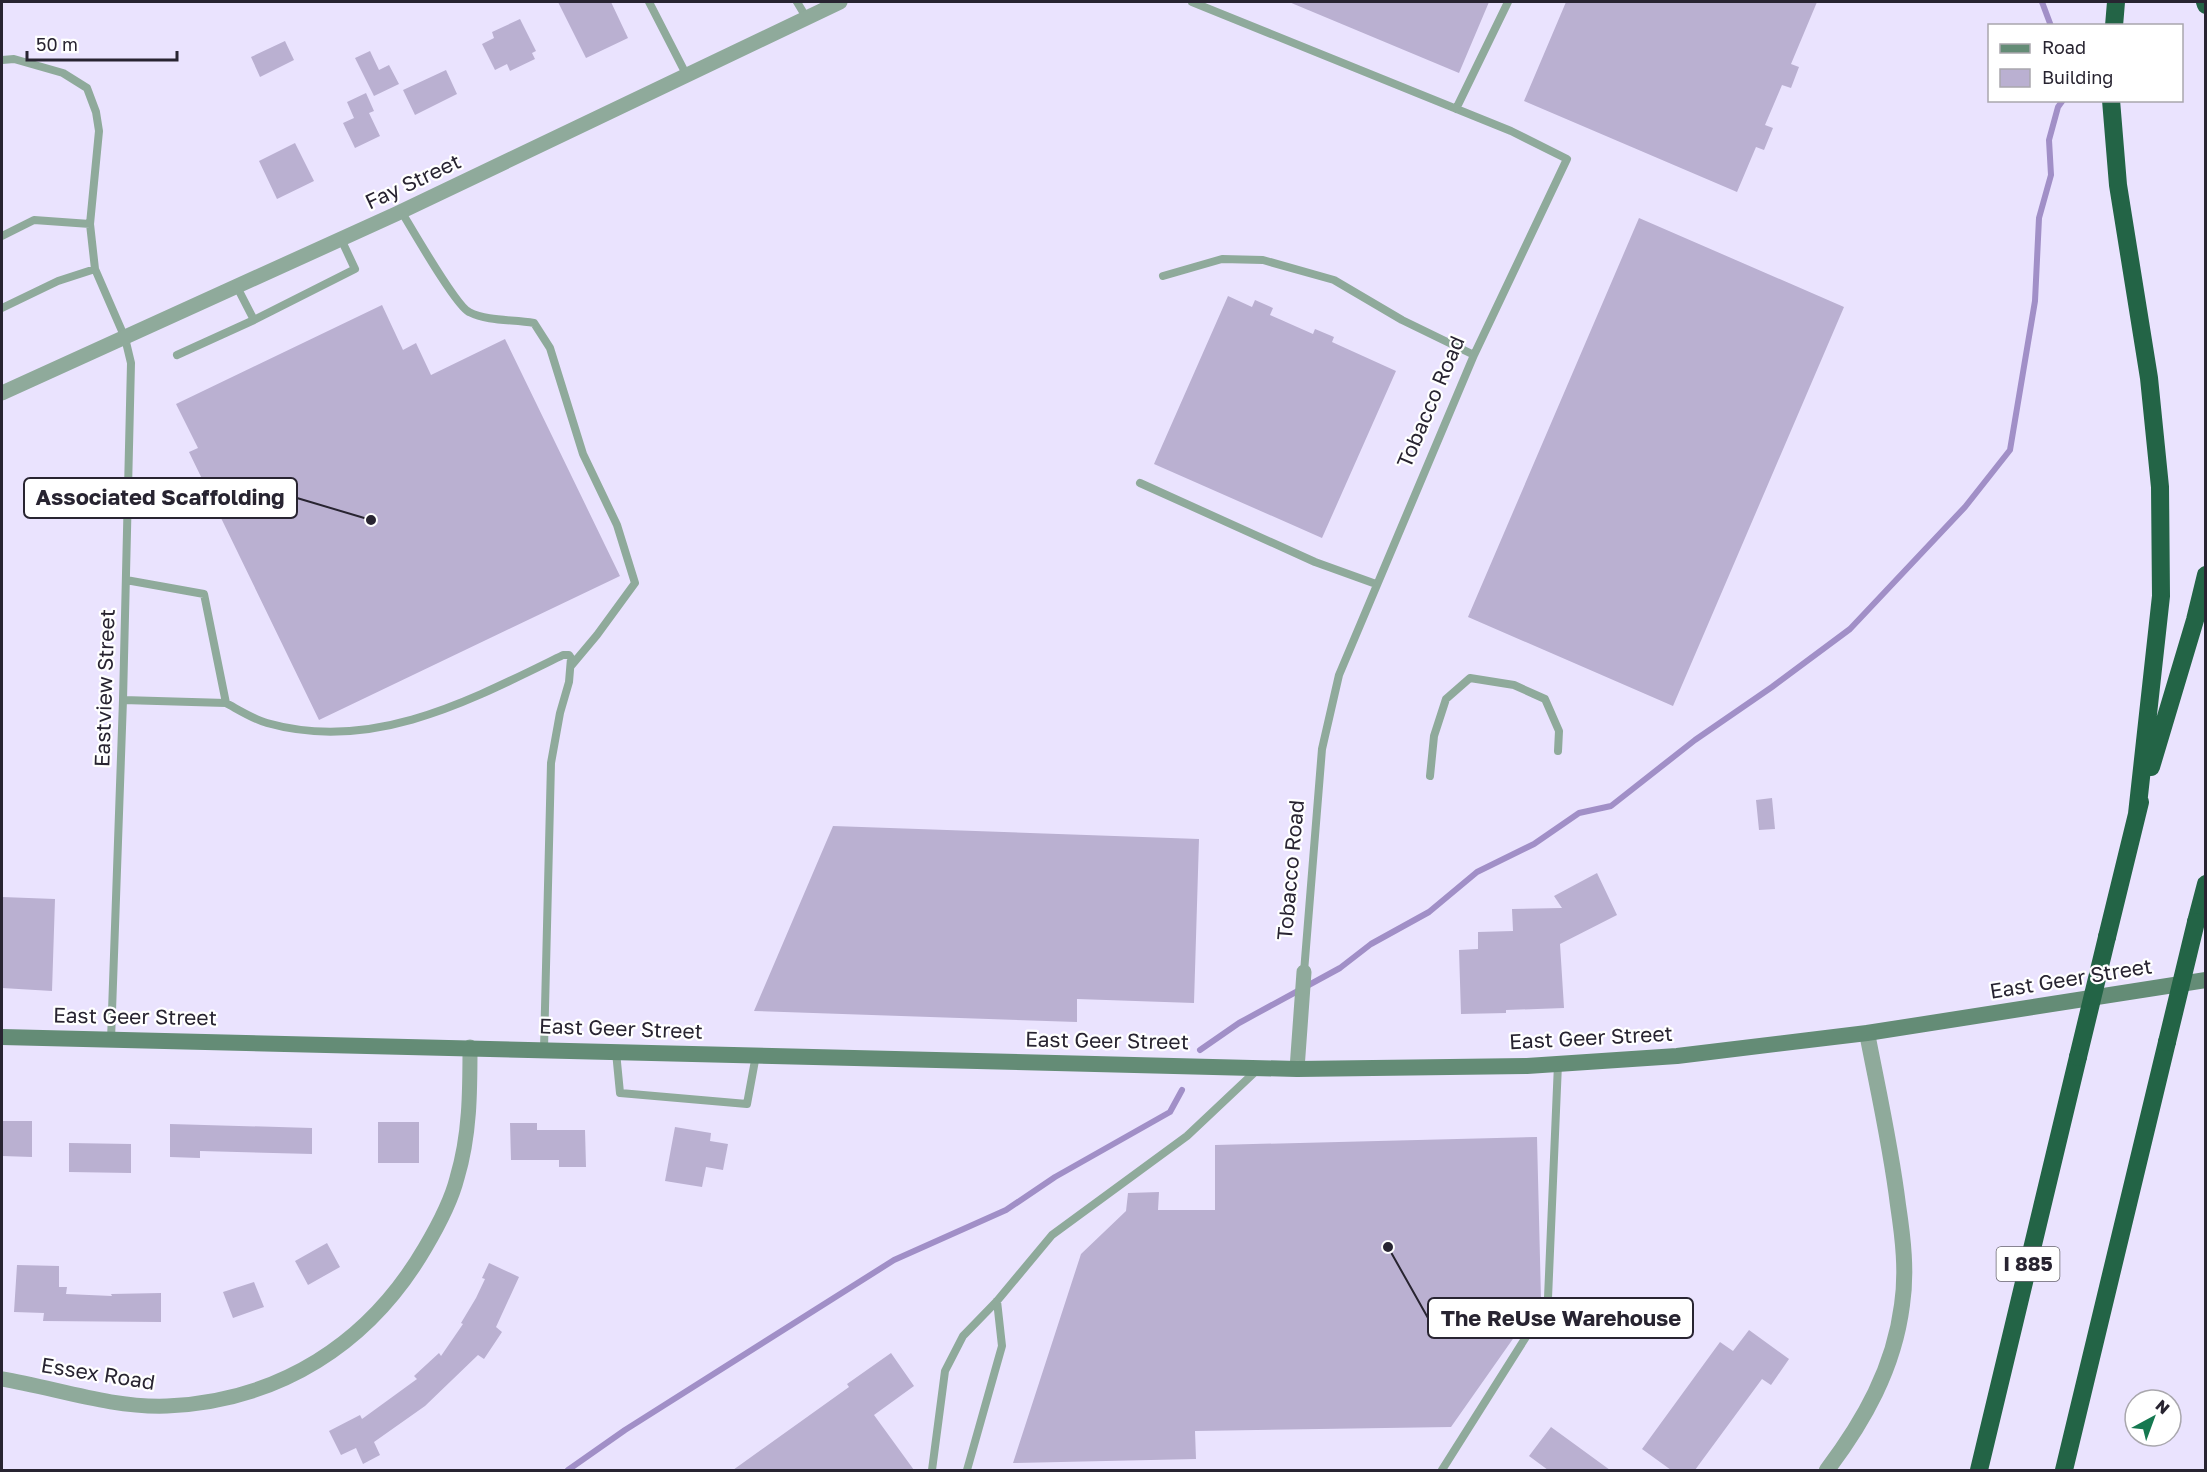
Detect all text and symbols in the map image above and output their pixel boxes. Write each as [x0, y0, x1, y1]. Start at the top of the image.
scale bar [27, 24, 177, 62]
legend [1988, 24, 2183, 102]
text: 50 m [36, 33, 78, 55]
text: Road [2042, 36, 2086, 58]
text: Building [2042, 66, 2113, 88]
street label: Fay Street [361, 148, 465, 215]
street label: Tobacco Road [1391, 332, 1470, 471]
callout: Associated Scaffolding [24, 478, 297, 518]
text: Associated Scaffolding [36, 483, 284, 510]
street label: Eastview Street [88, 608, 120, 767]
street label: Tobacco Road [1271, 799, 1309, 941]
street label: East Geer Street [1988, 952, 2154, 1004]
street label: East Geer Street [53, 1002, 217, 1030]
street label: East Geer Street [539, 1012, 703, 1044]
street label: East Geer Street [1508, 1020, 1674, 1054]
street label: East Geer Street [1025, 1026, 1189, 1054]
road number: I 885 [1996, 1247, 2060, 1281]
callout: The ReUse Warehouse [1428, 1298, 1693, 1338]
text: The ReUse Warehouse [1441, 1304, 1681, 1331]
street label: Essex Road [39, 1351, 157, 1395]
north arrow [2123, 1388, 2183, 1448]
text: N [2152, 1395, 2174, 1418]

